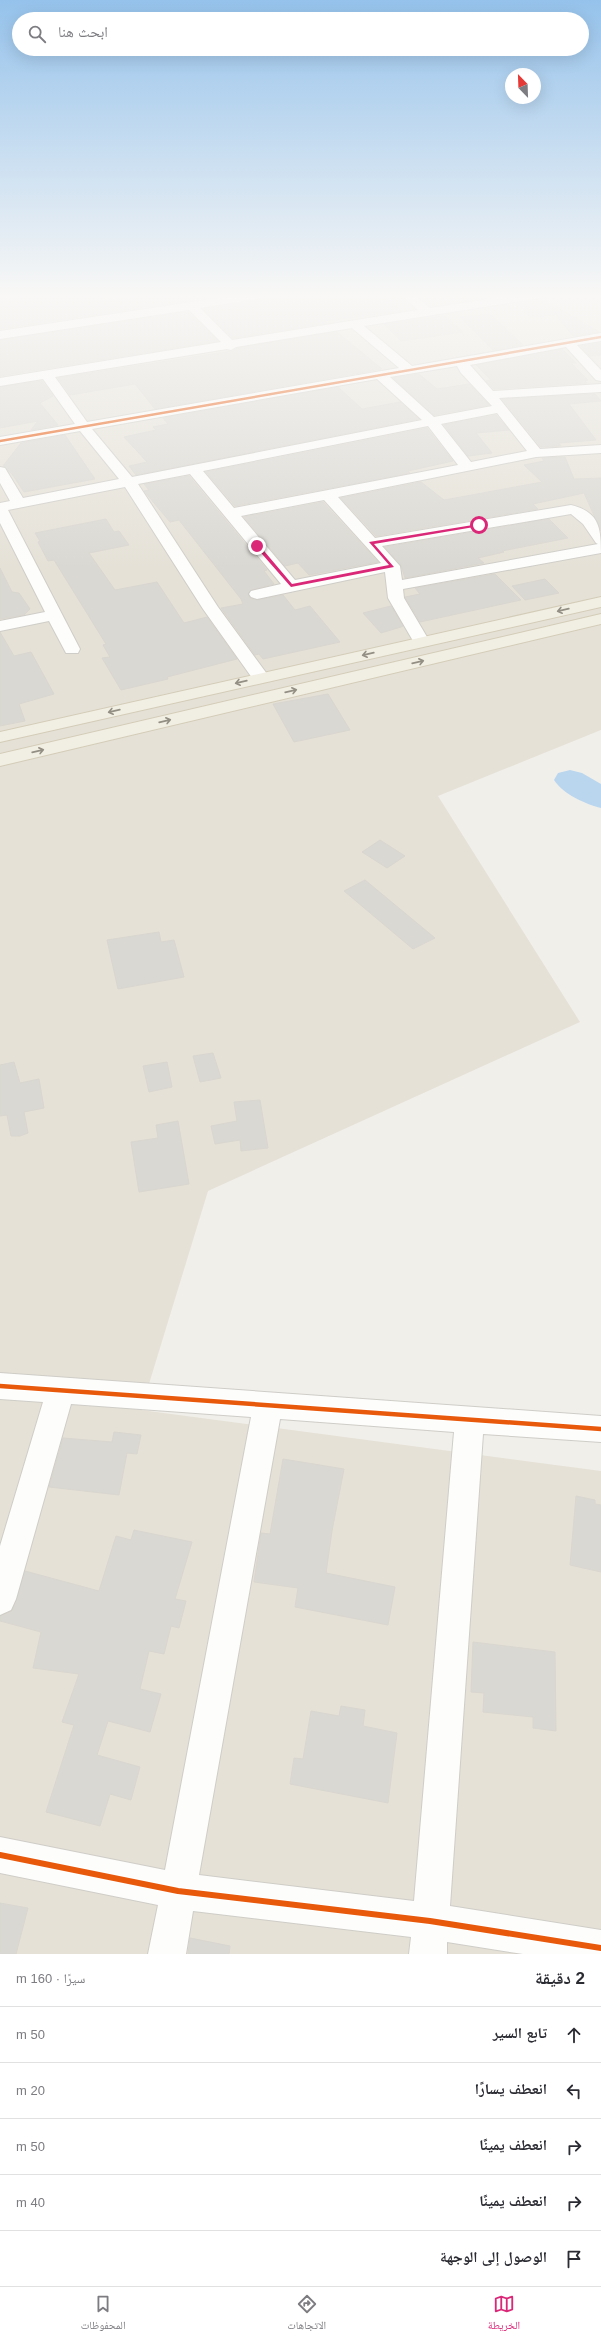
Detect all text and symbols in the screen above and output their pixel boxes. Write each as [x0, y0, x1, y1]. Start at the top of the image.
search box [12, 12, 589, 56]
icon: search [26, 23, 48, 45]
text: ابحث هنا [58, 23, 108, 40]
north arrow [505, 68, 541, 104]
route start [470, 516, 488, 534]
route end [248, 537, 266, 555]
one-way arrow [557, 607, 570, 615]
one-way arrow [362, 650, 375, 658]
one-way arrow [411, 657, 424, 665]
one-way arrow [235, 679, 248, 687]
one-way arrow [284, 687, 297, 695]
one-way arrow [108, 707, 121, 715]
one-way arrow [158, 717, 171, 724]
one-way arrow [31, 746, 44, 754]
text: 2 دقيقة [535, 1969, 585, 1988]
text: سيرًا · 160 m [16, 1971, 85, 1986]
text: تابع السير [493, 2024, 547, 2041]
icon: ahead [563, 2024, 585, 2046]
text: 50 m [16, 2027, 45, 2042]
text: انعطف يسارًا [475, 2080, 547, 2097]
icon: left [563, 2080, 585, 2102]
text: 20 m [16, 2083, 45, 2098]
text: انعطف يمينًا [479, 2136, 547, 2153]
icon: right [563, 2136, 585, 2158]
text: 50 m [16, 2139, 45, 2154]
text: انعطف يمينًا [479, 2192, 547, 2209]
icon: right [563, 2192, 585, 2214]
text: 40 m [16, 2195, 45, 2210]
text: الوصول إلى الوجهة [440, 2248, 547, 2265]
icon: arrive [563, 2248, 585, 2270]
tab: المحفوظات [81, 2293, 126, 2336]
tab: الاتجاهات [287, 2293, 326, 2336]
tab: الخريطة [488, 2293, 520, 2336]

